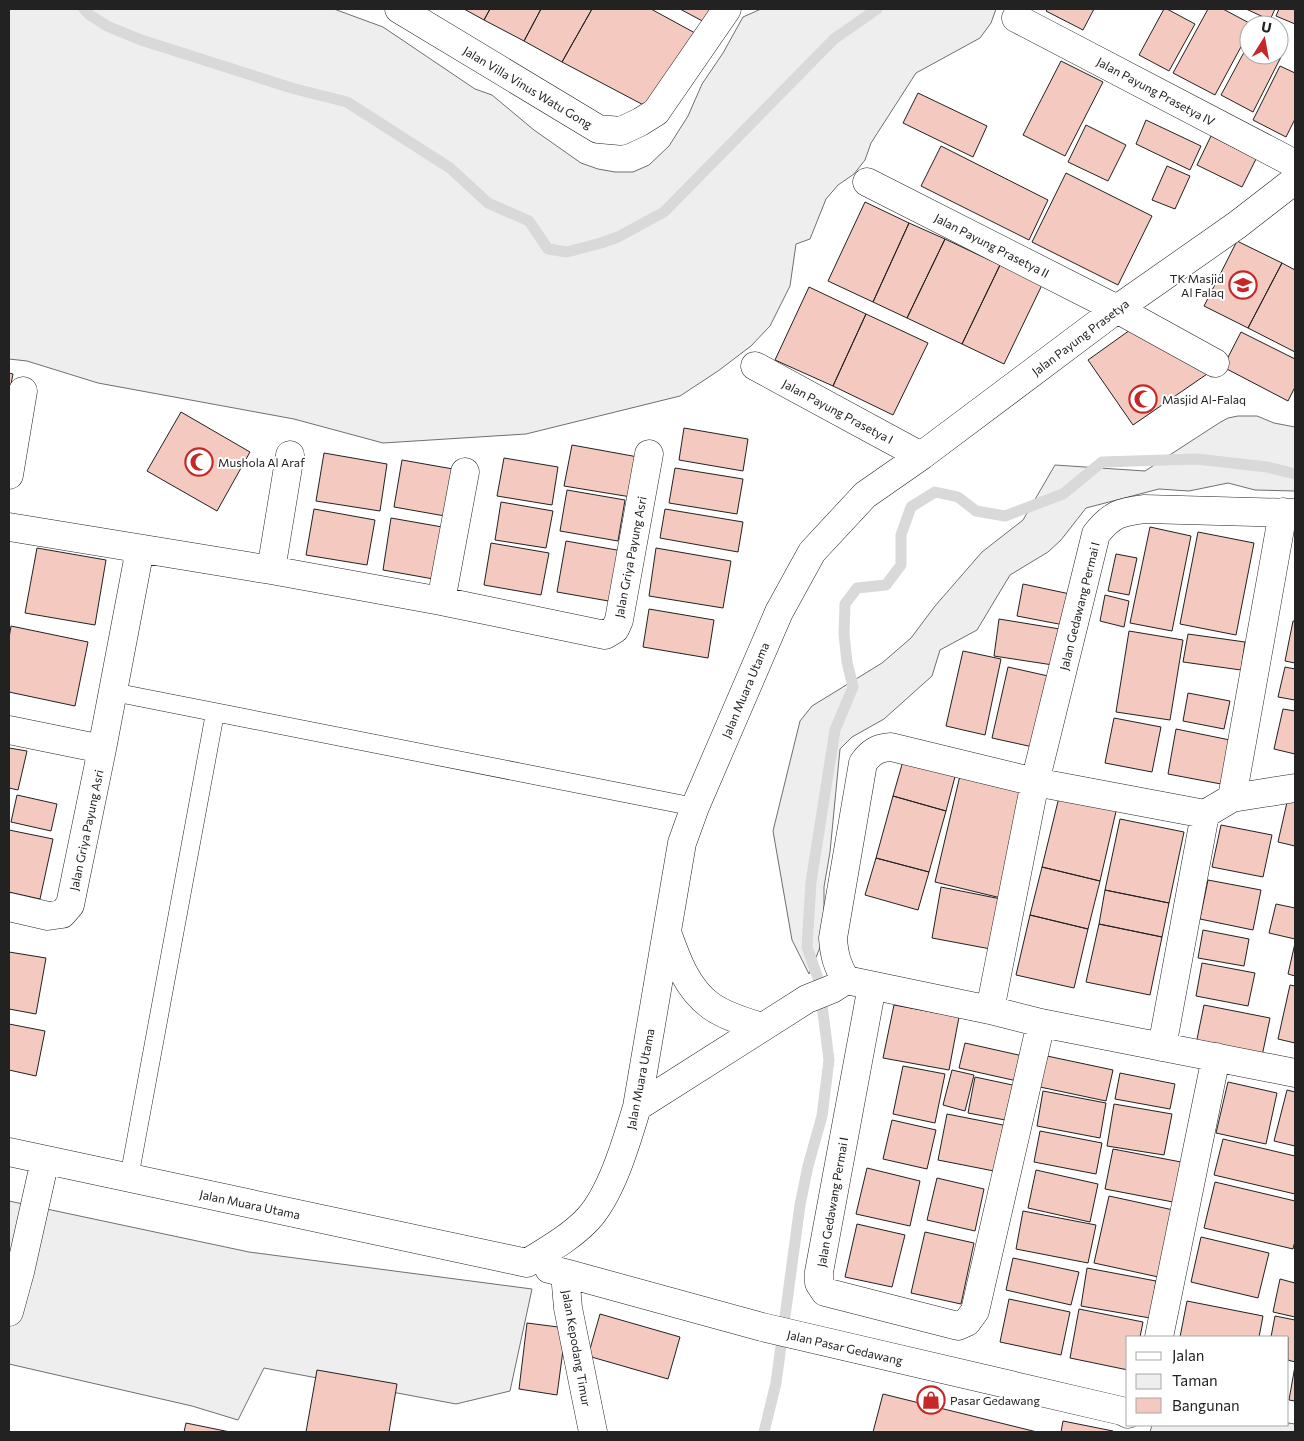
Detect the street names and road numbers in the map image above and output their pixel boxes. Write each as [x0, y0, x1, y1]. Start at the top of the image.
street label: Jalan Villa Vinus Watu Gong [460, 43, 595, 132]
street label: Jalan Payung Prasetya IV [1094, 54, 1218, 129]
street label: Jalan Payung Prasetya II [932, 210, 1052, 281]
street label: Jalan Payung Prasetya [1029, 296, 1132, 379]
street label: Jalan Payung Prasetya I [780, 376, 896, 447]
street label: Jalan Griya Payung Asri [611, 495, 650, 619]
street label: Jalan Gedawang Permai I [1056, 540, 1103, 672]
street label: Jalan Muara Utama [718, 640, 772, 740]
street label: Jalan Griya Payung Asri [66, 768, 107, 892]
street label: Jalan Muara Utama [623, 1027, 658, 1131]
street label: Jalan Gedawang Permai I [814, 1136, 851, 1268]
street label: Jalan Muara Utama [198, 1186, 302, 1222]
street label: Jalan Kepodang Timur [559, 1289, 594, 1408]
street label: Jalan Pasar Gedawang [786, 1327, 905, 1368]

